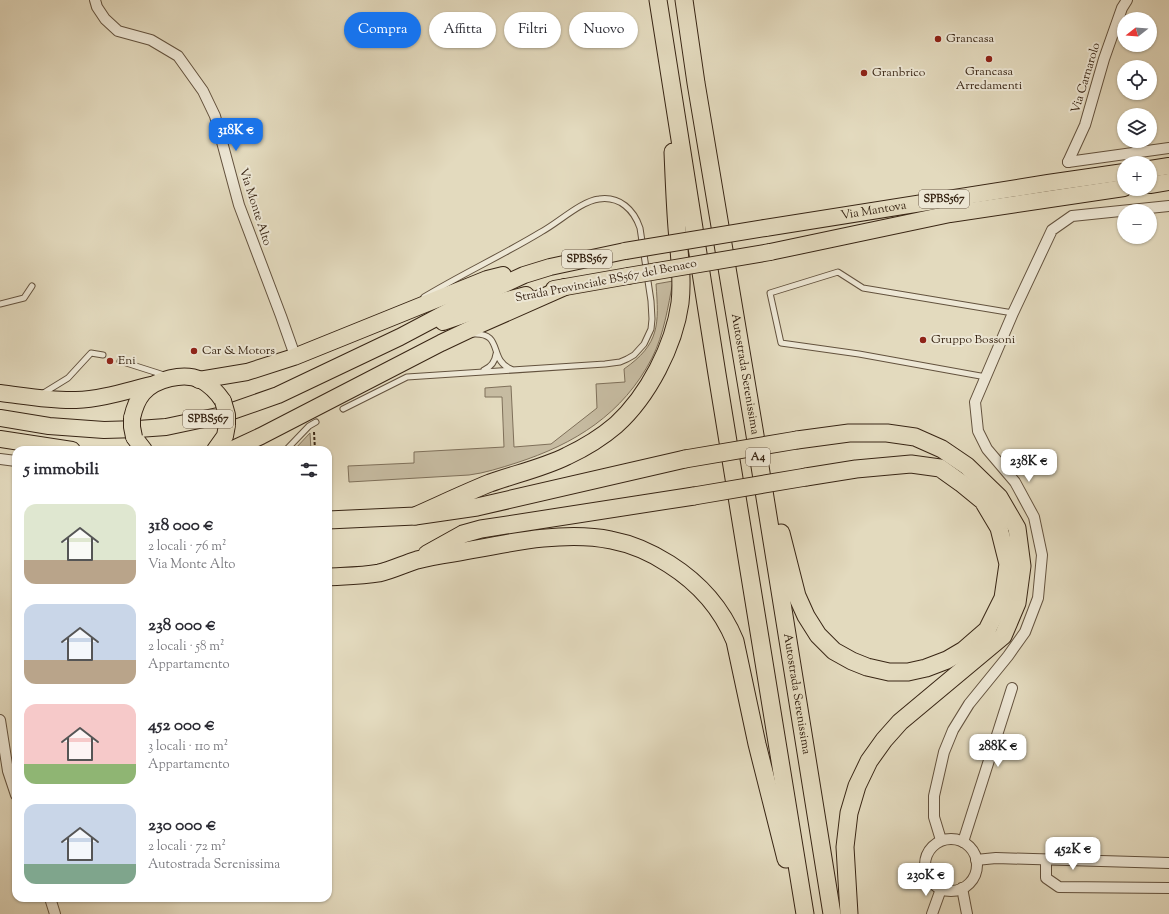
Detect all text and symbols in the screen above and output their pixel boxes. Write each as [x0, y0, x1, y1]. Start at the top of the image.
chip: Compra [344, 12, 421, 48]
chip: Affitta [429, 12, 496, 48]
chip: Filtri [504, 12, 561, 48]
chip: Nuovo [569, 12, 638, 48]
north arrow [1117, 12, 1157, 52]
map controls [1117, 12, 1157, 244]
place label: Grancasa [946, 30, 994, 48]
marker: Grancasa [933, 34, 943, 44]
street label: Via Carnarolo [1067, 40, 1105, 116]
marker: Grancasa Arredamenti [984, 54, 994, 64]
button: locate [1117, 60, 1157, 100]
place label: Grancasa Arredamenti [956, 63, 1023, 95]
place label: Granbrico [872, 64, 926, 82]
marker: Granbrico [859, 68, 869, 78]
button: layers [1117, 108, 1157, 148]
pin: 318K € [203, 118, 269, 152]
text: 318K € [218, 122, 254, 140]
button: + [1117, 156, 1157, 196]
street label: Via Monte Alto [234, 166, 276, 249]
road number: SPBS567 [919, 190, 969, 208]
street label: Via Mantova [840, 197, 908, 225]
button: − [1117, 204, 1157, 244]
road number: SPBS567 [562, 250, 612, 268]
street label: Strada Provinciale BS567 del Benaco [514, 254, 699, 307]
street label: Autostrada Serenissima [726, 312, 764, 436]
place label: Gruppo Bossoni [931, 331, 1016, 349]
marker: Gruppo Bossoni [918, 335, 928, 345]
place label: Car & Motors [202, 342, 275, 360]
marker: Car & Motors [189, 346, 199, 356]
place label: Eni [118, 352, 136, 370]
marker: Eni [105, 356, 115, 366]
road number: SPBS567 [183, 410, 233, 428]
road number: A4 [746, 448, 770, 466]
pin: 238K € [996, 449, 1062, 483]
text: 238K € [1010, 453, 1048, 471]
text: 5 immobili [24, 458, 99, 482]
icon: filters [298, 459, 320, 481]
text: 318 000 € [148, 514, 214, 538]
icon: home [56, 520, 104, 568]
text: 2 locali · 76 m² [148, 538, 226, 556]
text: Via Monte Alto [148, 556, 235, 574]
text: 238 000 € [148, 614, 216, 638]
icon: home [56, 620, 104, 668]
street label: Autostrada Serenissima [778, 632, 815, 756]
text: 2 locali · 58 m² [148, 638, 224, 656]
text: Appartamento [148, 656, 230, 674]
text: 452 000 € [148, 714, 215, 738]
icon: home [56, 720, 104, 768]
pin: 288K € [965, 734, 1031, 768]
text: 3 locali · 110 m² [148, 738, 228, 756]
text: 288K € [978, 738, 1018, 756]
text: Appartamento [148, 756, 230, 774]
text: 230 000 € [148, 814, 216, 838]
icon: home [56, 820, 104, 868]
pin: 452K € [1040, 837, 1106, 871]
text: 2 locali · 72 m² [148, 838, 226, 856]
text: 452K € [1054, 841, 1092, 859]
text: Autostrada Serenissima [148, 856, 280, 874]
pin: 230K € [893, 863, 959, 897]
text: 230K € [907, 867, 945, 885]

